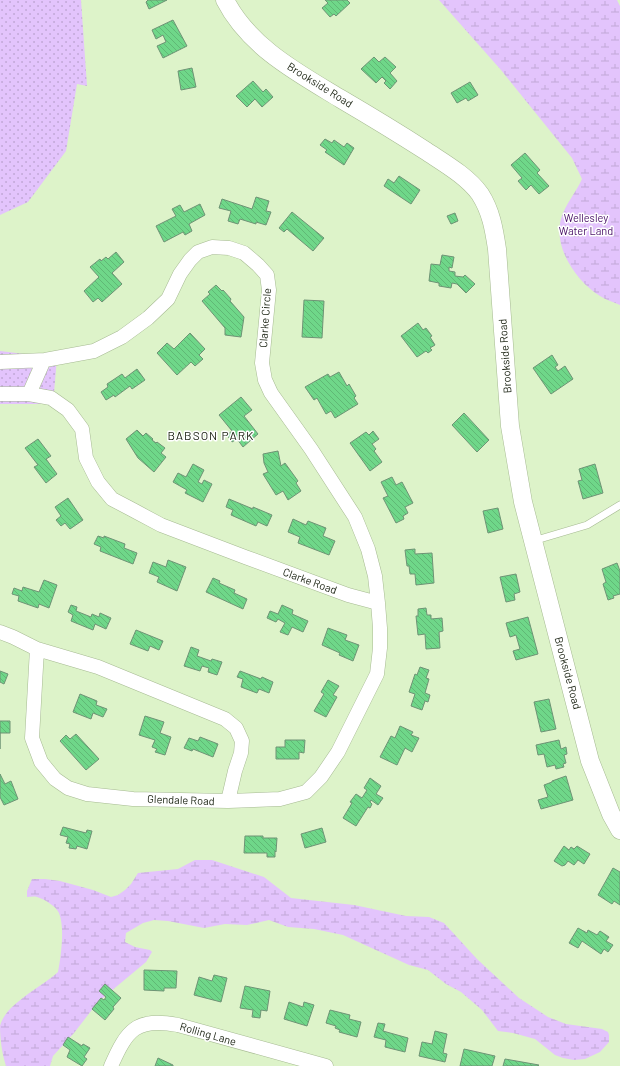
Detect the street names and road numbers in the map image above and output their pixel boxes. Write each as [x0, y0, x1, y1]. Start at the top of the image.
street label: Brookside Road [285, 59, 355, 110]
street label: Clarke Circle [256, 288, 273, 348]
street label: Brookside Road [495, 318, 514, 394]
street label: Clarke Road [281, 565, 339, 596]
street label: Brookside Road [553, 635, 584, 711]
street label: Glendale Road [147, 792, 215, 807]
street label: Rolling Lane [178, 1019, 238, 1048]

